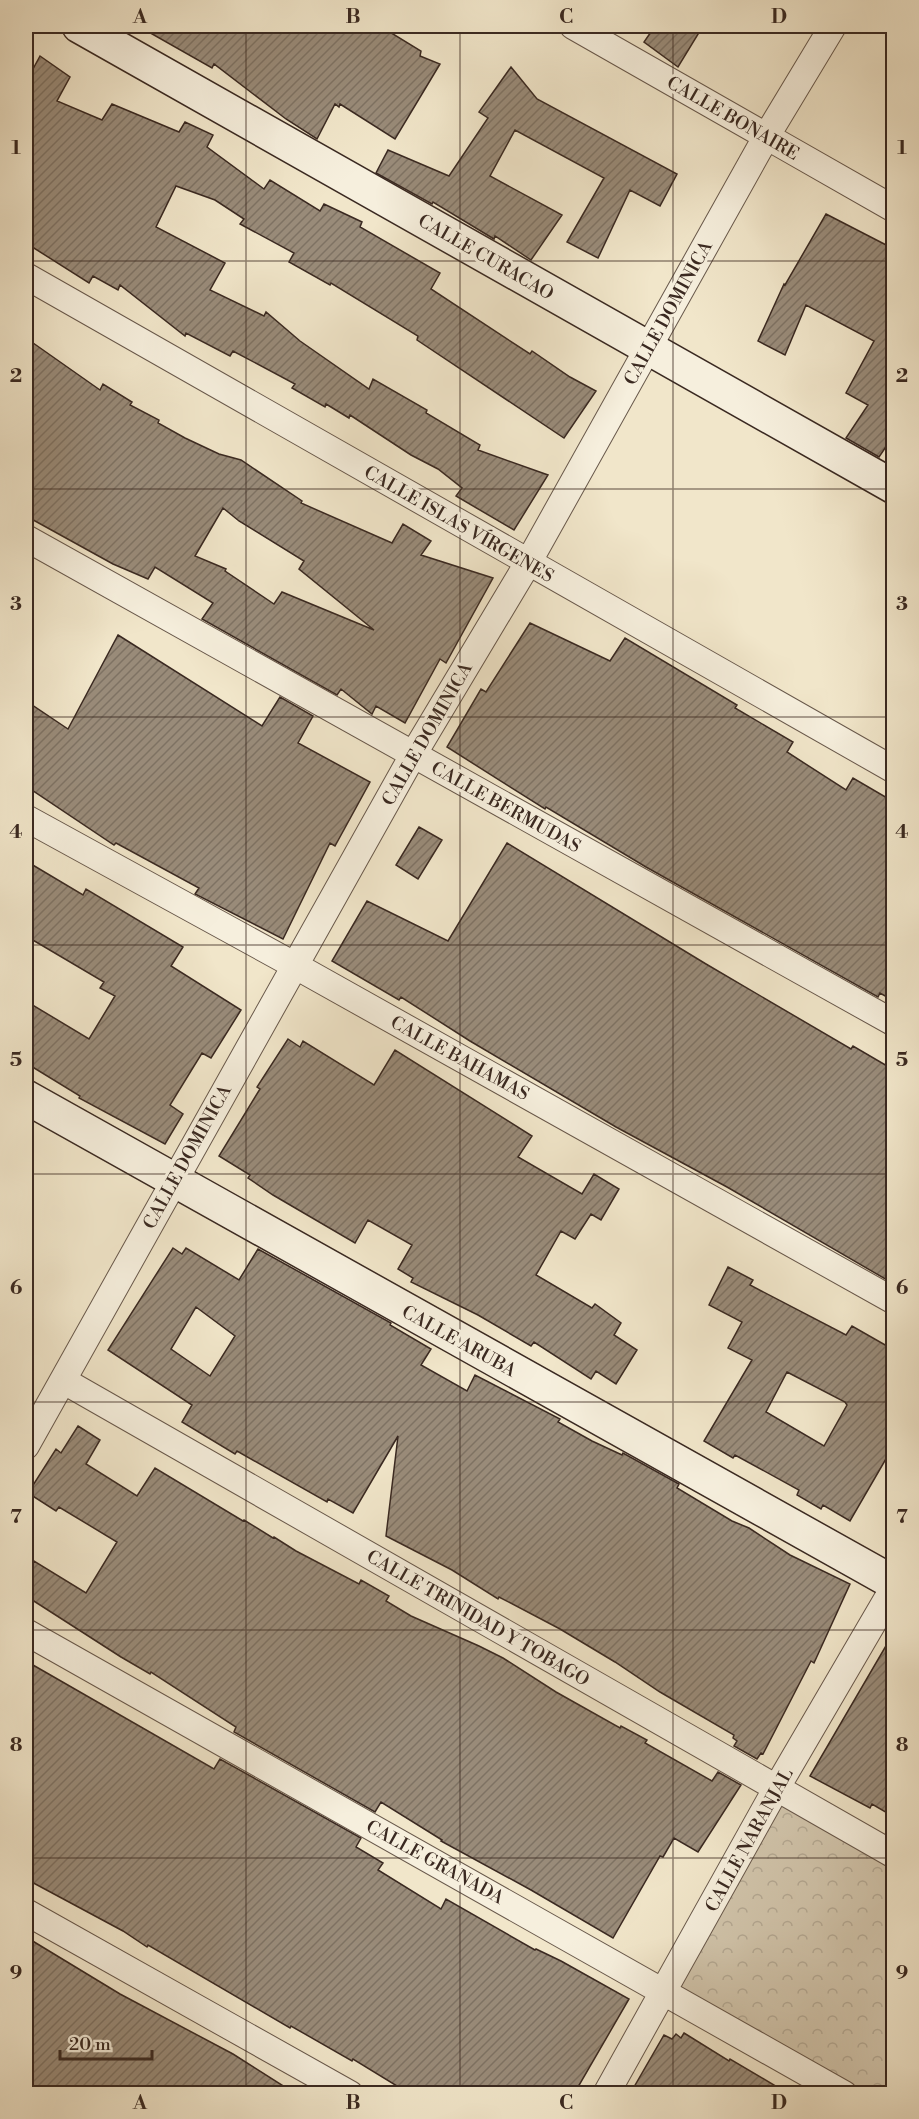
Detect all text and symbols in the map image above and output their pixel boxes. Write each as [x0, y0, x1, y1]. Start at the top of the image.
text: A [132, 5, 148, 30]
text: B [345, 5, 361, 30]
text: C [559, 5, 573, 30]
text: D [771, 5, 787, 30]
street label: CALLE BONAIRE [663, 71, 803, 166]
text: 1 [11, 136, 21, 161]
text: 1 [897, 136, 907, 161]
street label: CALLE CURACAO [414, 209, 558, 306]
street label: CALLE DOMINICA [619, 237, 718, 389]
text: 2 [10, 364, 22, 389]
text: 2 [896, 364, 908, 389]
street label: CALLE ISLAS VÍRGENES [360, 461, 558, 588]
text: 3 [10, 592, 22, 617]
text: 3 [896, 592, 908, 617]
street label: CALLE DOMINICA [377, 658, 478, 810]
street label: CALLE BERMUDAS [427, 757, 585, 858]
text: 4 [9, 820, 23, 845]
text: 4 [895, 820, 909, 845]
street label: CALLE BAHAMAS [386, 1011, 533, 1106]
text: 5 [10, 1048, 22, 1073]
text: 5 [896, 1048, 908, 1073]
street label: CALLE DOMINICA [138, 1081, 237, 1233]
text: 6 [10, 1276, 23, 1301]
text: 6 [896, 1276, 909, 1301]
street label: CALLE ARUBA [397, 1300, 521, 1383]
text: 7 [10, 1505, 22, 1530]
text: 7 [896, 1505, 908, 1530]
street label: CALLE TRINIDAD Y TOBAGO [362, 1545, 593, 1692]
text: 8 [10, 1733, 23, 1758]
text: 8 [896, 1733, 909, 1758]
street label: CALLE NARANJAL [700, 1764, 798, 1916]
street label: CALLE GRANADA [362, 1815, 508, 1910]
text: 9 [10, 1961, 22, 1986]
text: 9 [896, 1961, 908, 1986]
scale bar [60, 2023, 152, 2061]
text: 20 m [69, 2033, 111, 2056]
text: A [132, 2091, 148, 2116]
text: B [345, 2091, 361, 2116]
text: C [559, 2091, 573, 2116]
text: D [771, 2091, 787, 2116]

